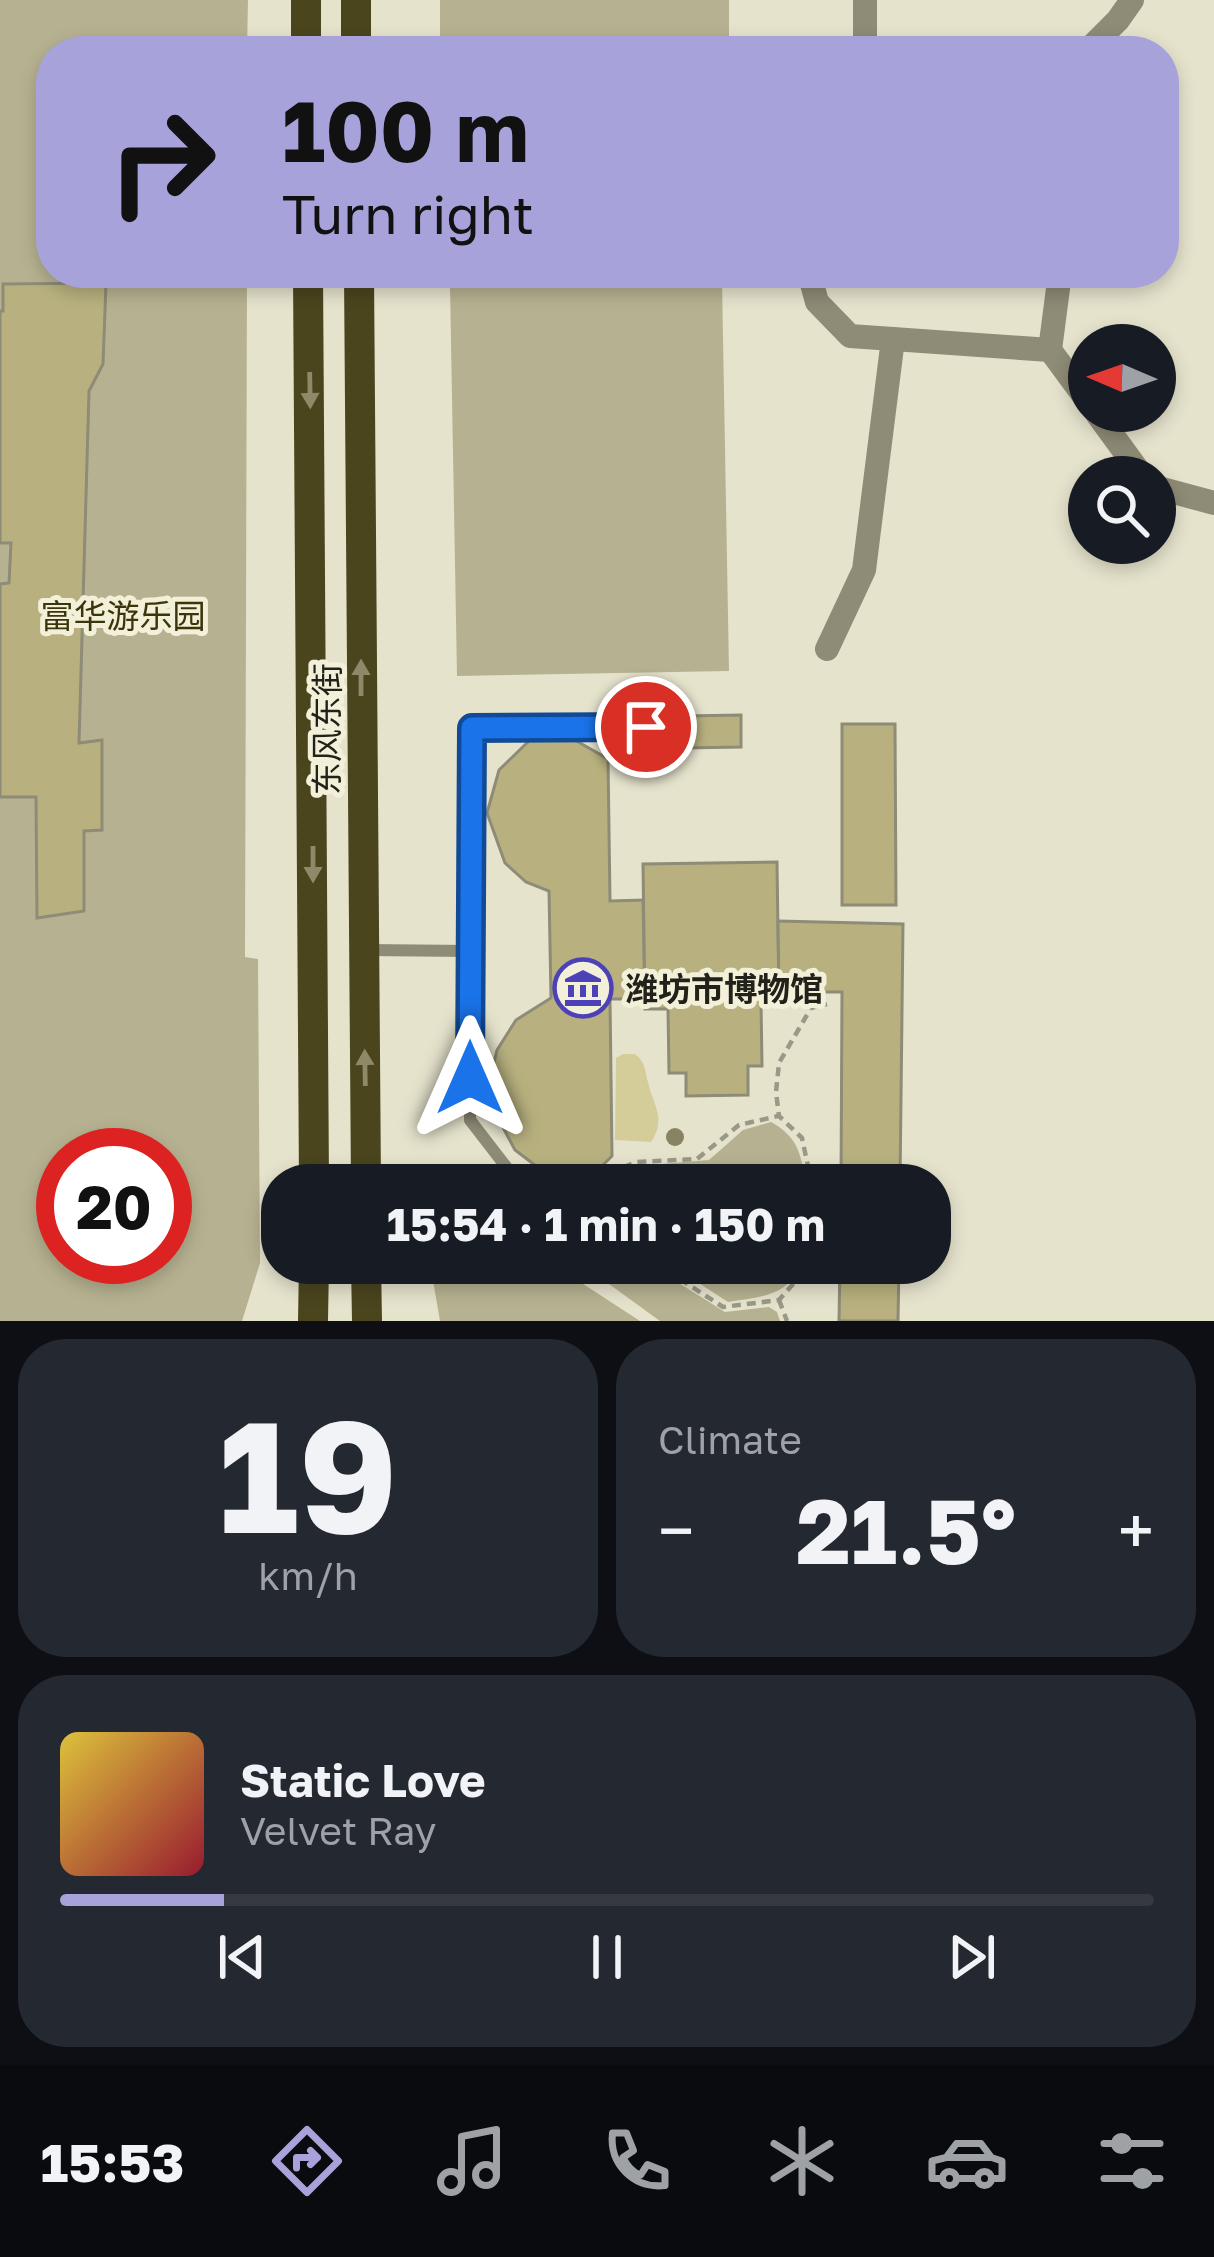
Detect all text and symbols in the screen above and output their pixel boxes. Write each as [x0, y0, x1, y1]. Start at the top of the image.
text: 100 m [282, 80, 529, 180]
icon: right [84, 84, 240, 240]
text: Turn right [282, 181, 534, 246]
north arrow [1068, 324, 1176, 432]
map controls [1068, 324, 1176, 564]
one-way arrow [300, 372, 319, 410]
button: search [1068, 456, 1176, 564]
park label: 富华游乐园 [41, 596, 206, 635]
one-way arrow [351, 658, 371, 696]
street label: 东风东街 [307, 663, 346, 795]
pin [595, 676, 697, 778]
icon: arrive [613, 694, 679, 760]
one-way arrow [303, 846, 323, 884]
museum icon: 潍坊市博物馆 [552, 957, 614, 1019]
place label: 潍坊市博物馆 [625, 969, 823, 1008]
position arrow [407, 1015, 533, 1141]
one-way arrow [355, 1048, 374, 1086]
speed limit sign: 20 [36, 1128, 192, 1284]
text: 15:54 · 1 min · 150 m [387, 1197, 825, 1251]
text: 19 [218, 1380, 398, 1567]
text: Climate [658, 1416, 802, 1463]
text: 21.5° [796, 1476, 1016, 1584]
text: − [658, 1490, 694, 1570]
text: + [1118, 1490, 1154, 1570]
text: km/h [258, 1552, 358, 1599]
text: Static Love [240, 1753, 486, 1807]
text: Velvet Ray [240, 1807, 436, 1854]
icon: previous [209, 1924, 275, 1990]
icon: pause [574, 1924, 640, 1990]
icon: next [939, 1924, 1005, 1990]
icon: directions [265, 2119, 349, 2203]
icon: music [430, 2119, 514, 2203]
icon: phone [595, 2119, 679, 2203]
icon: climate [760, 2119, 844, 2203]
icon: car [925, 2119, 1009, 2203]
icon: filters [1090, 2119, 1174, 2203]
text: 15:53 [40, 2129, 184, 2194]

